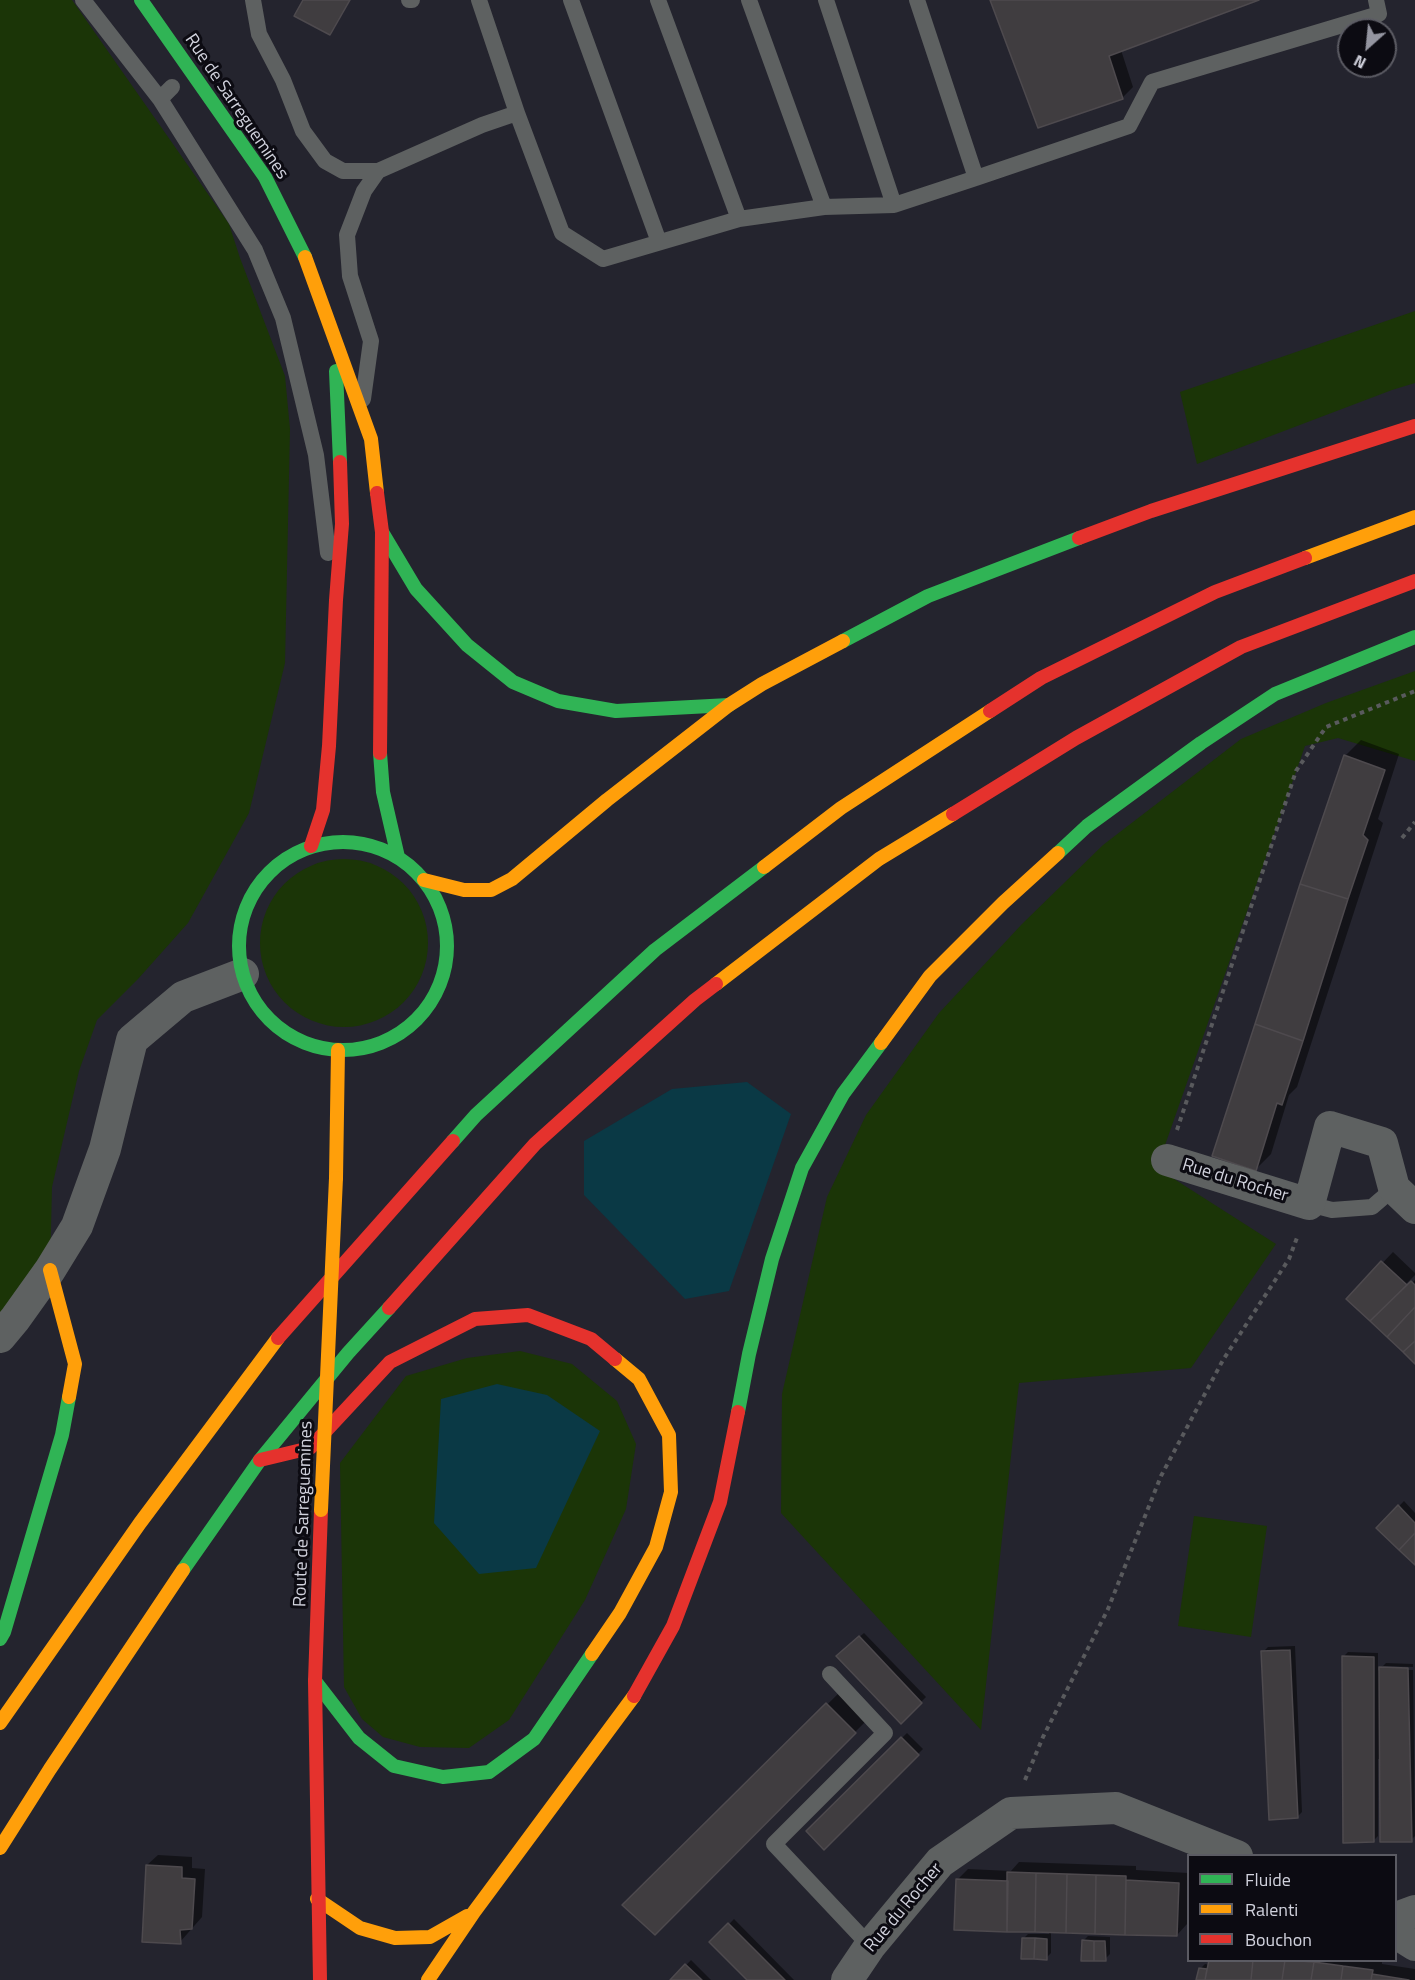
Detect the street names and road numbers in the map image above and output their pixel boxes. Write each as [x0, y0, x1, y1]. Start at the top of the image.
street label: Rue de Sarreguemines [179, 30, 293, 184]
street label: Rue du Rocher [1179, 1155, 1291, 1207]
street label: Route de Sarreguemines [290, 1421, 318, 1607]
street label: Rue du Rocher [860, 1859, 948, 1957]

